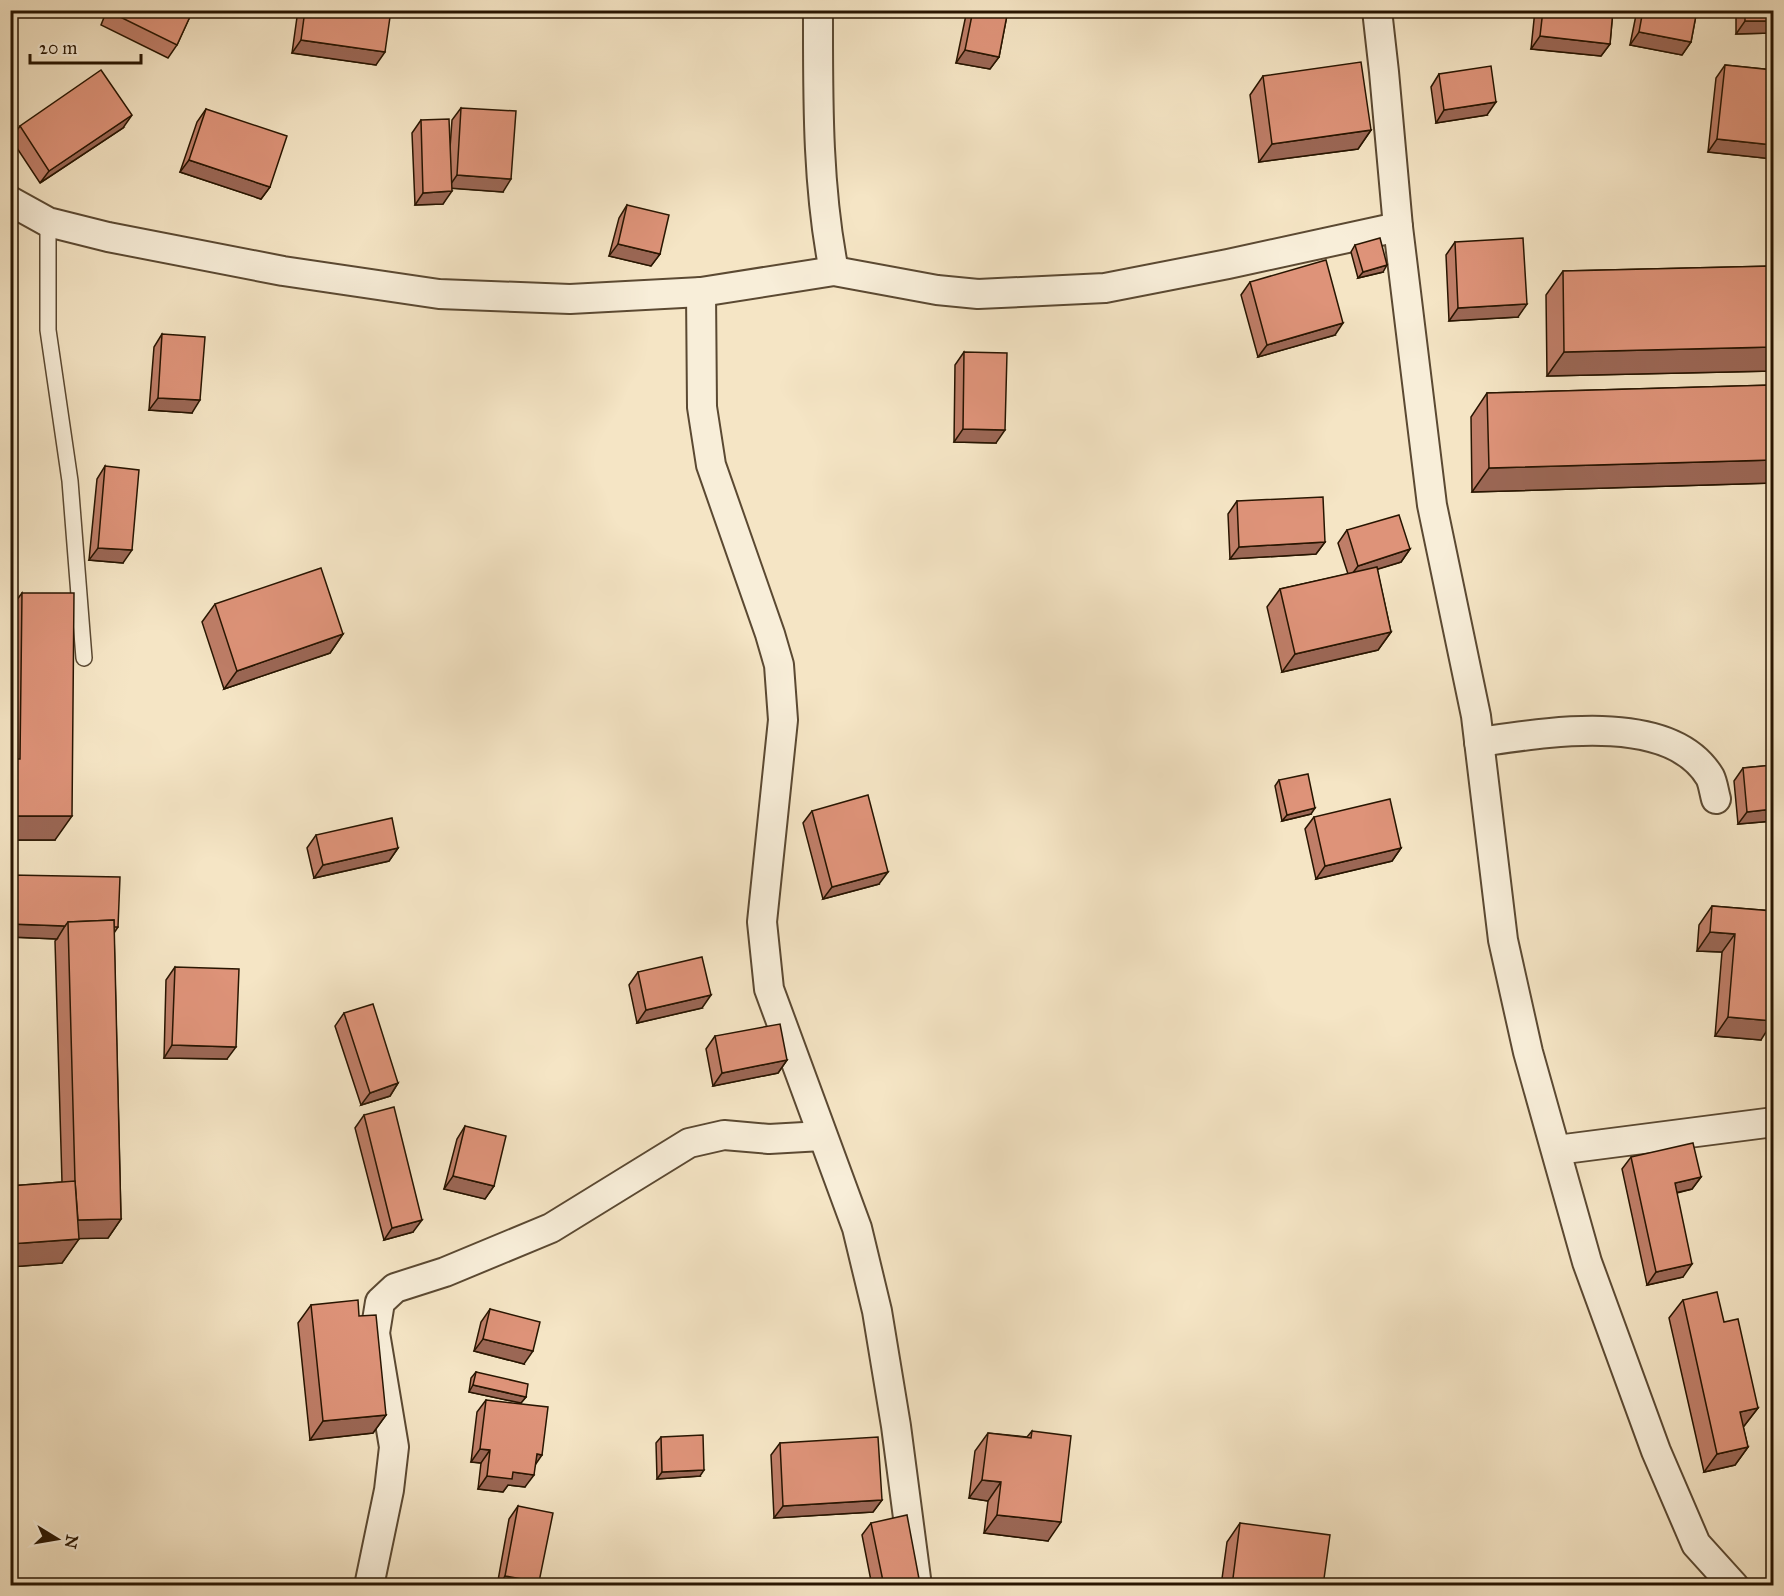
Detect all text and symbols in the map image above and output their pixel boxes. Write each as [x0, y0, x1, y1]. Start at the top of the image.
scale bar [30, 27, 141, 65]
text: 20 m [39, 37, 77, 59]
north arrow [27, 1509, 87, 1569]
text: N [61, 1533, 82, 1551]

